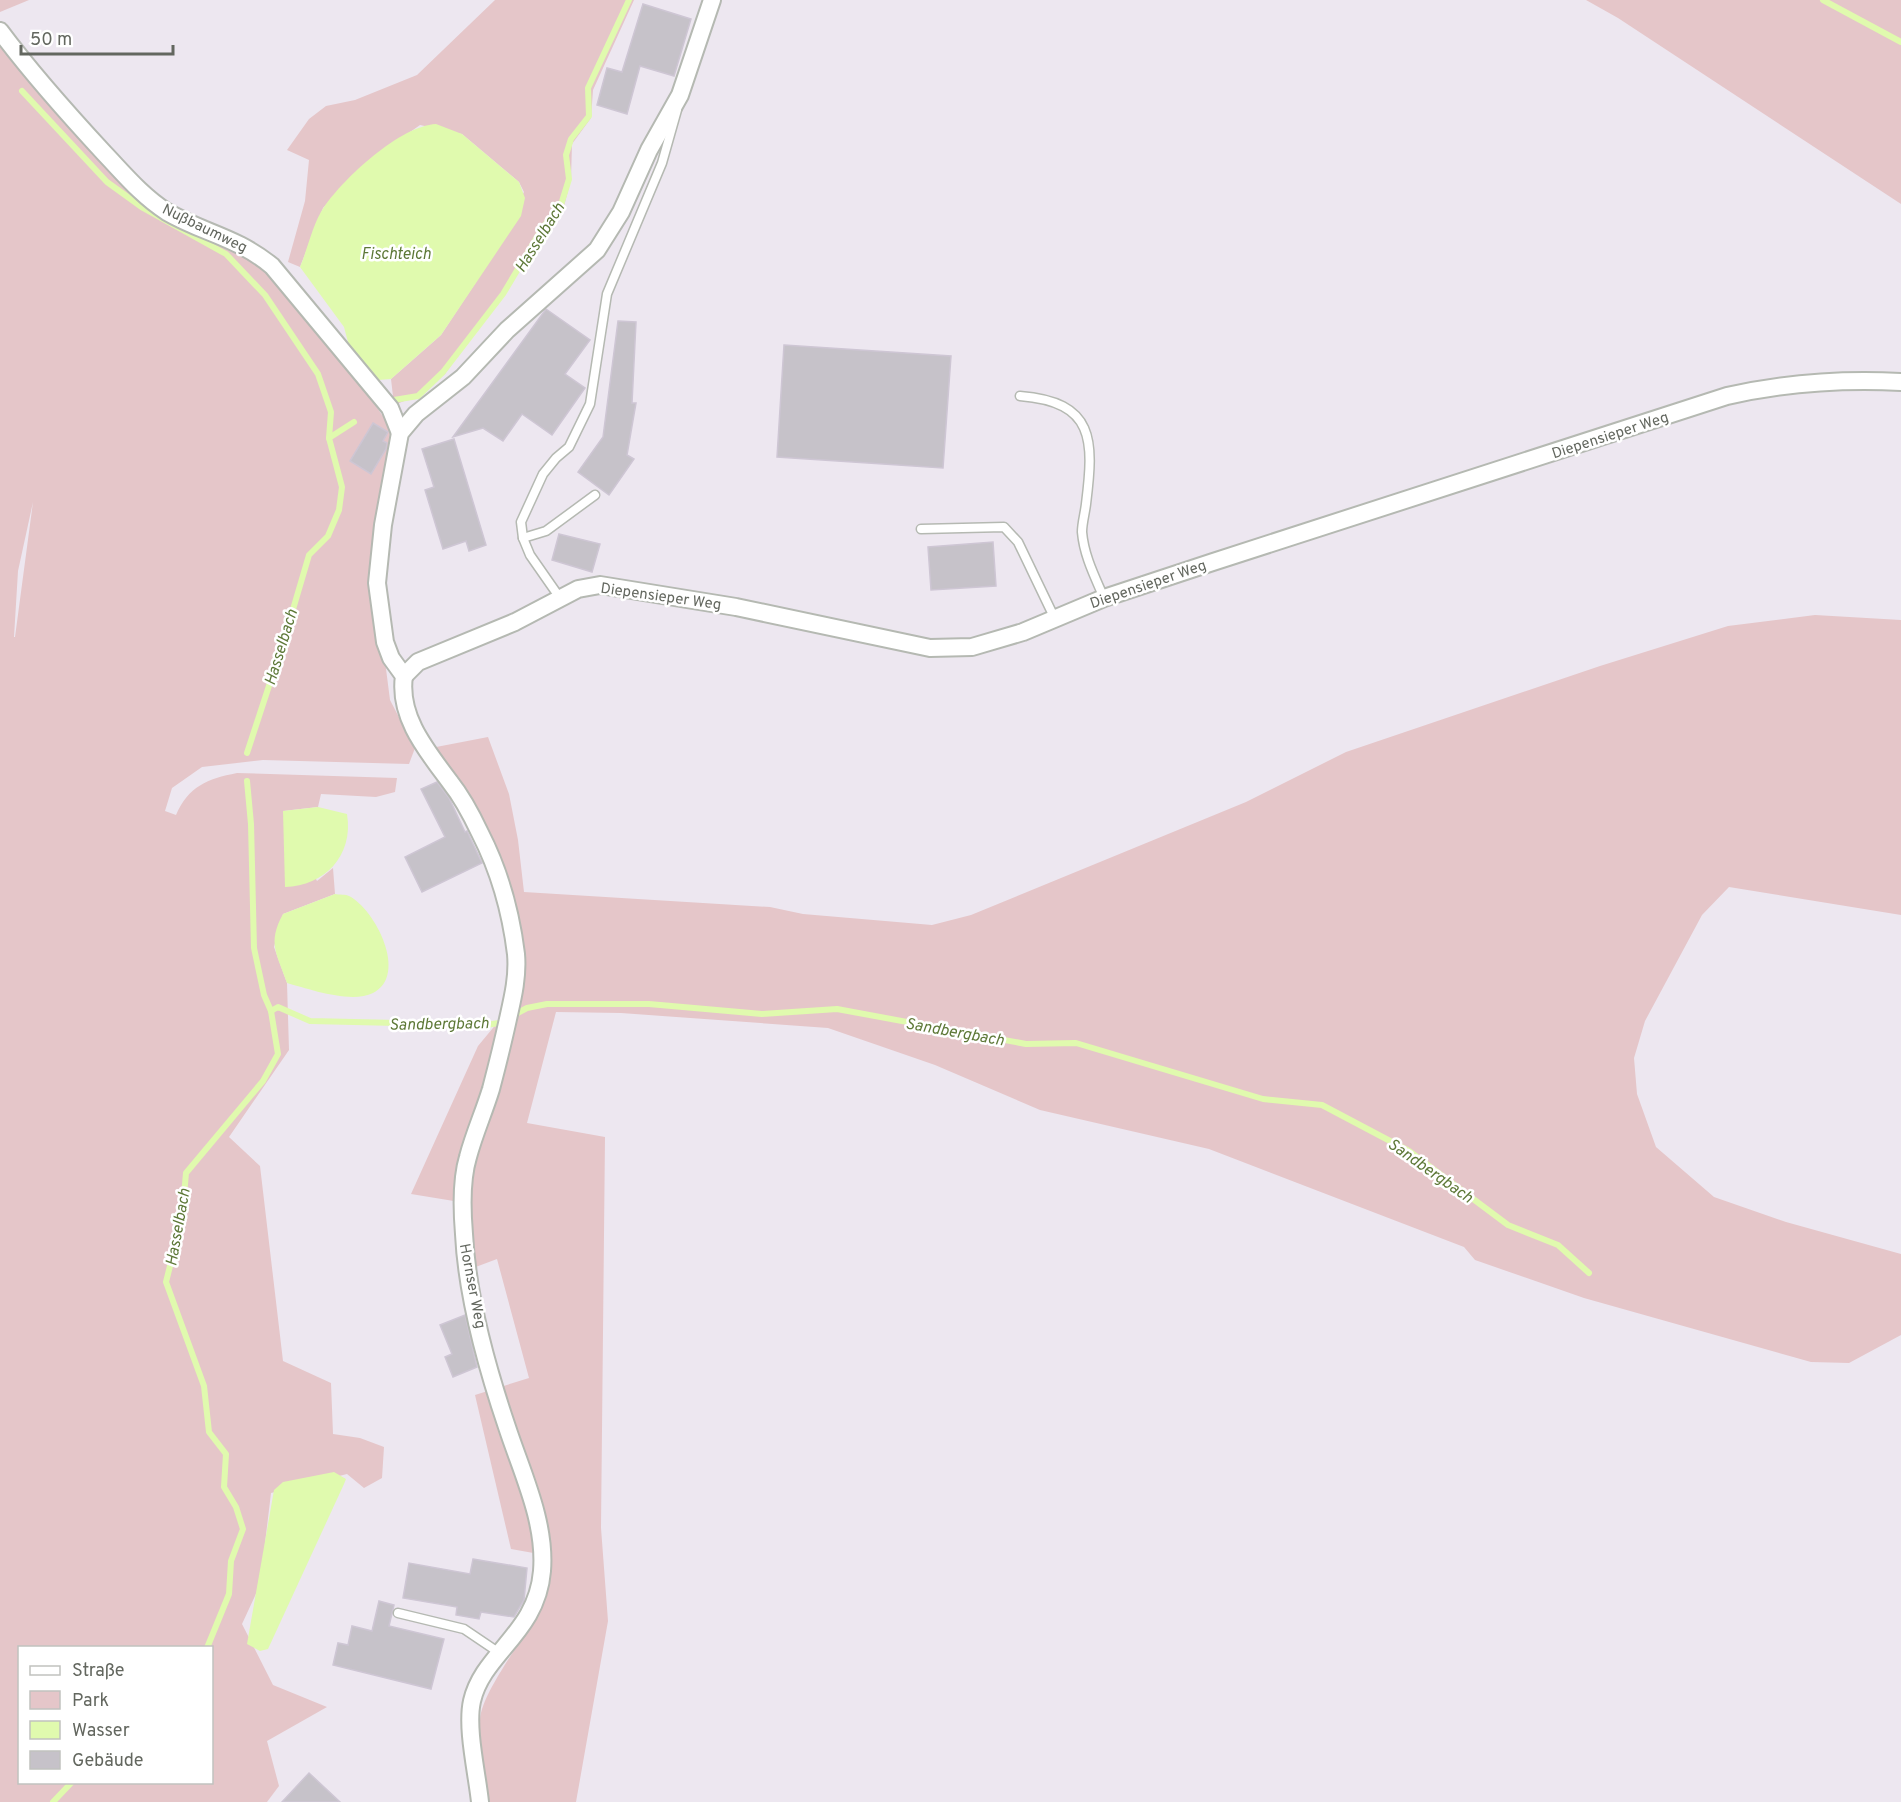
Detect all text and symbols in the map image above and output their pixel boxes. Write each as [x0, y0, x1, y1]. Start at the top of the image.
scale bar [21, 18, 172, 56]
text: 50 m [30, 29, 72, 52]
water label: Hasselbach [511, 199, 570, 277]
street label: Nußbaumweg [159, 201, 250, 258]
water label: Fischteich [361, 245, 431, 265]
street label: Diepensieper Weg [1550, 409, 1671, 464]
street label: Diepensieper Weg [1088, 557, 1209, 614]
street label: Diepensieper Weg [599, 580, 722, 615]
water label: Hasselbach [261, 607, 303, 688]
water label: Sandbergbach [389, 1014, 489, 1036]
water label: Sandbergbach [904, 1014, 1006, 1052]
water label: Sandbergbach [1383, 1135, 1477, 1209]
water label: Hasselbach [162, 1187, 196, 1268]
street label: Hornser Weg [454, 1242, 489, 1330]
legend [18, 1646, 213, 1784]
text: Straße [72, 1660, 124, 1683]
text: Park [72, 1690, 109, 1713]
text: Wasser [72, 1720, 130, 1743]
text: Gebäude [72, 1750, 144, 1773]

